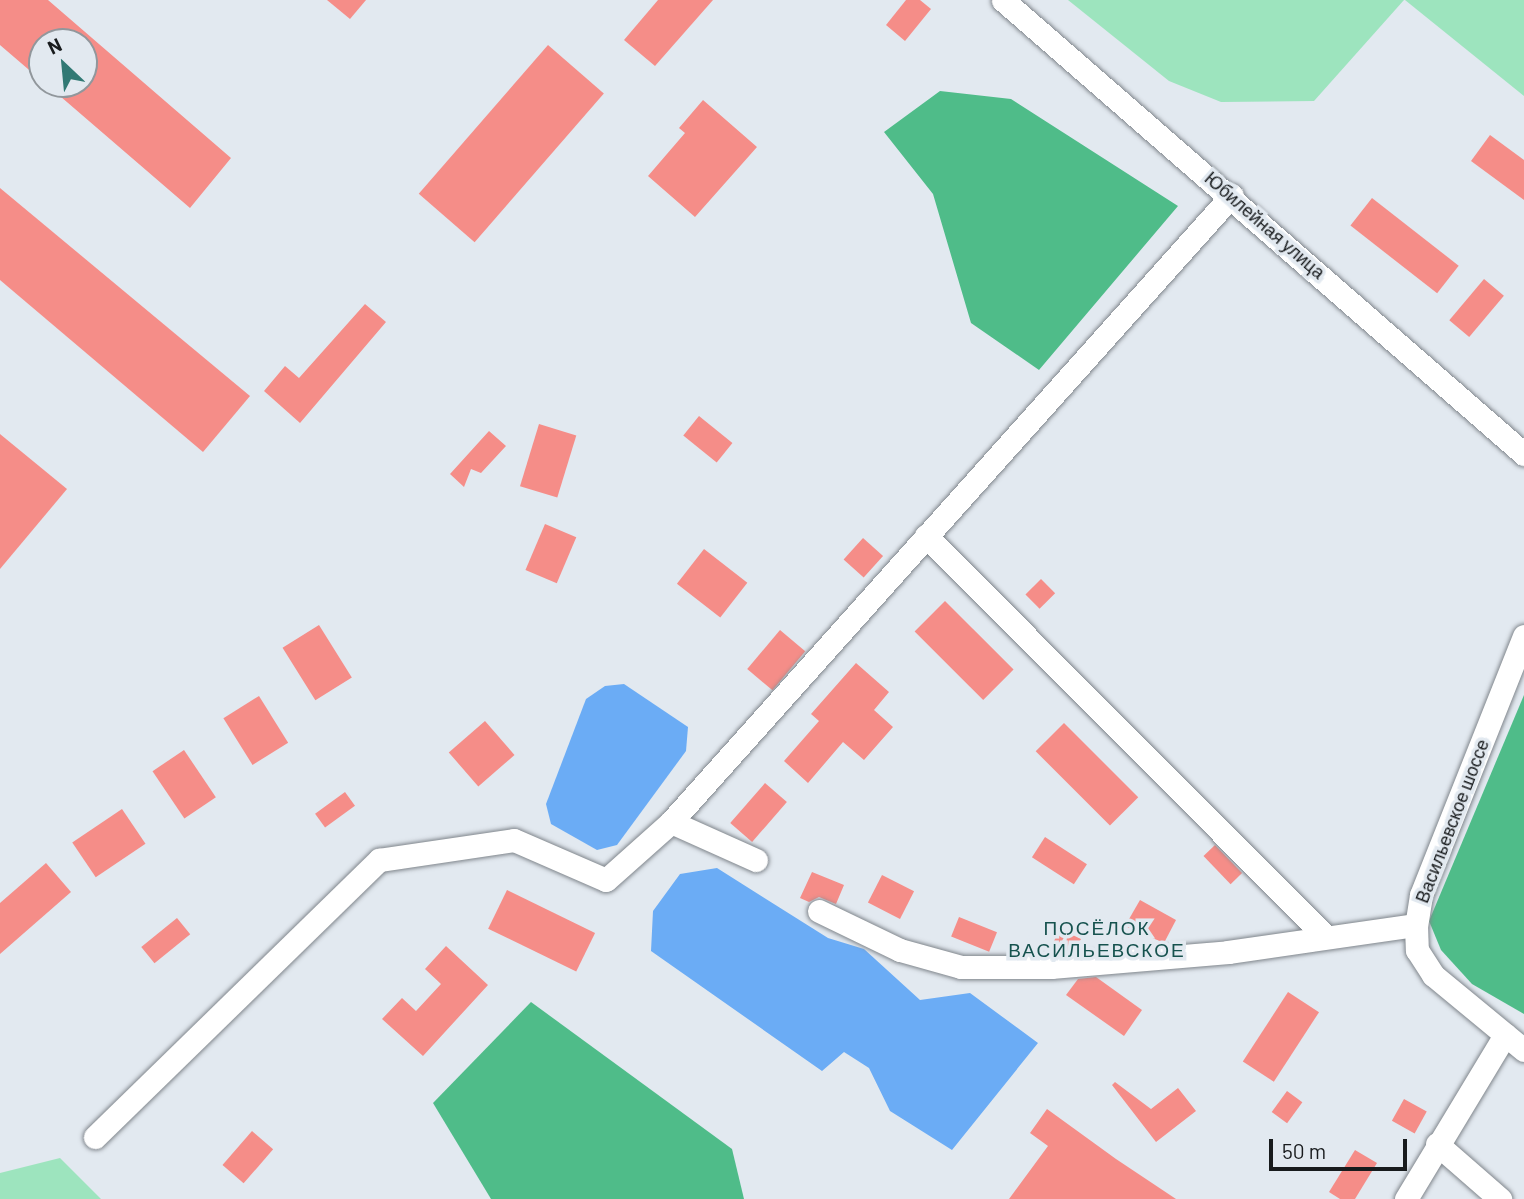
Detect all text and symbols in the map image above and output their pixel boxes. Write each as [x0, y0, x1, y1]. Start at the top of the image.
north arrow [28, 28, 98, 98]
text: N [44, 32, 65, 59]
street label: Юбилейная улица [1201, 167, 1329, 283]
street label: Васильевское шоссе [1411, 736, 1493, 906]
district label: ПОСЁЛОК ВАСИЛЬЕВСКОЕ [1010, 917, 1184, 961]
scale bar [1272, 1126, 1410, 1170]
text: 50 m [1282, 1138, 1326, 1163]

